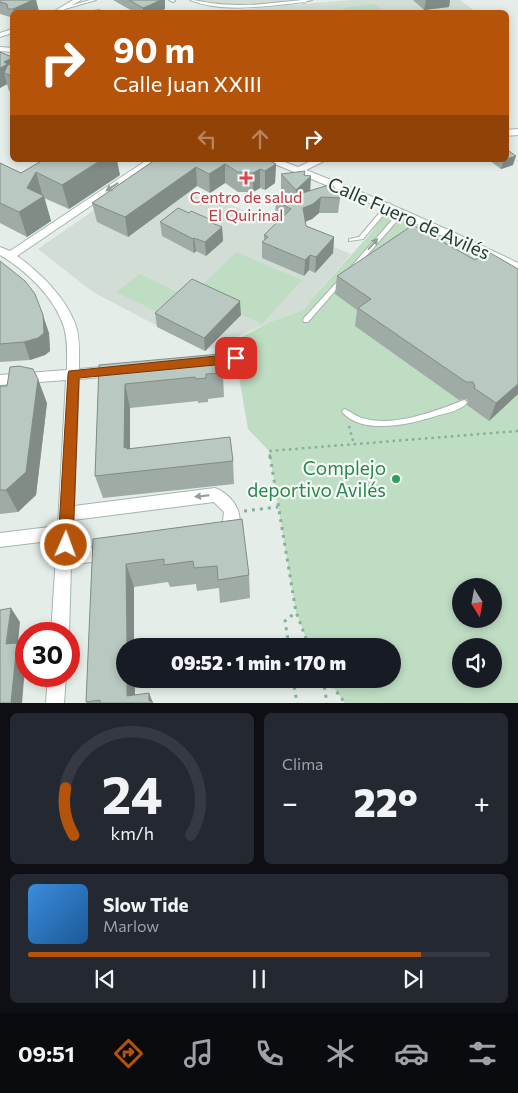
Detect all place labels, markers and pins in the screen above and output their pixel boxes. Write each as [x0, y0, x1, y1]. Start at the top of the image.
marker: Centro de salud El Quirinal [239, 171, 253, 185]
place label: Centro de salud El Quirinal [190, 187, 302, 224]
pin [215, 337, 257, 379]
place label: Complejo deportivo Avilés [247, 456, 386, 501]
marker: Complejo deportivo Avilés [390, 473, 402, 485]

